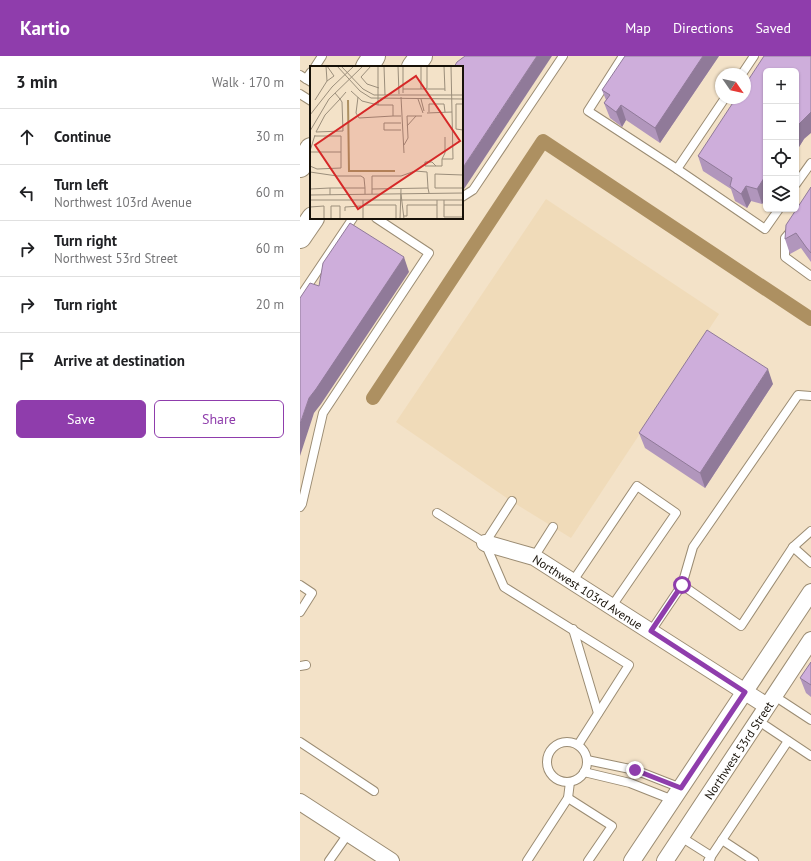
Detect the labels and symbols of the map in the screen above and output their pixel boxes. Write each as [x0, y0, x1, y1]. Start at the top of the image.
inset map [310, 66, 463, 219]
north arrow [715, 68, 751, 104]
street label: Northwest 103rd Avenue [530, 551, 646, 632]
route start [673, 576, 691, 594]
street label: Northwest 53rd Street [701, 698, 776, 802]
route end [626, 761, 644, 779]

